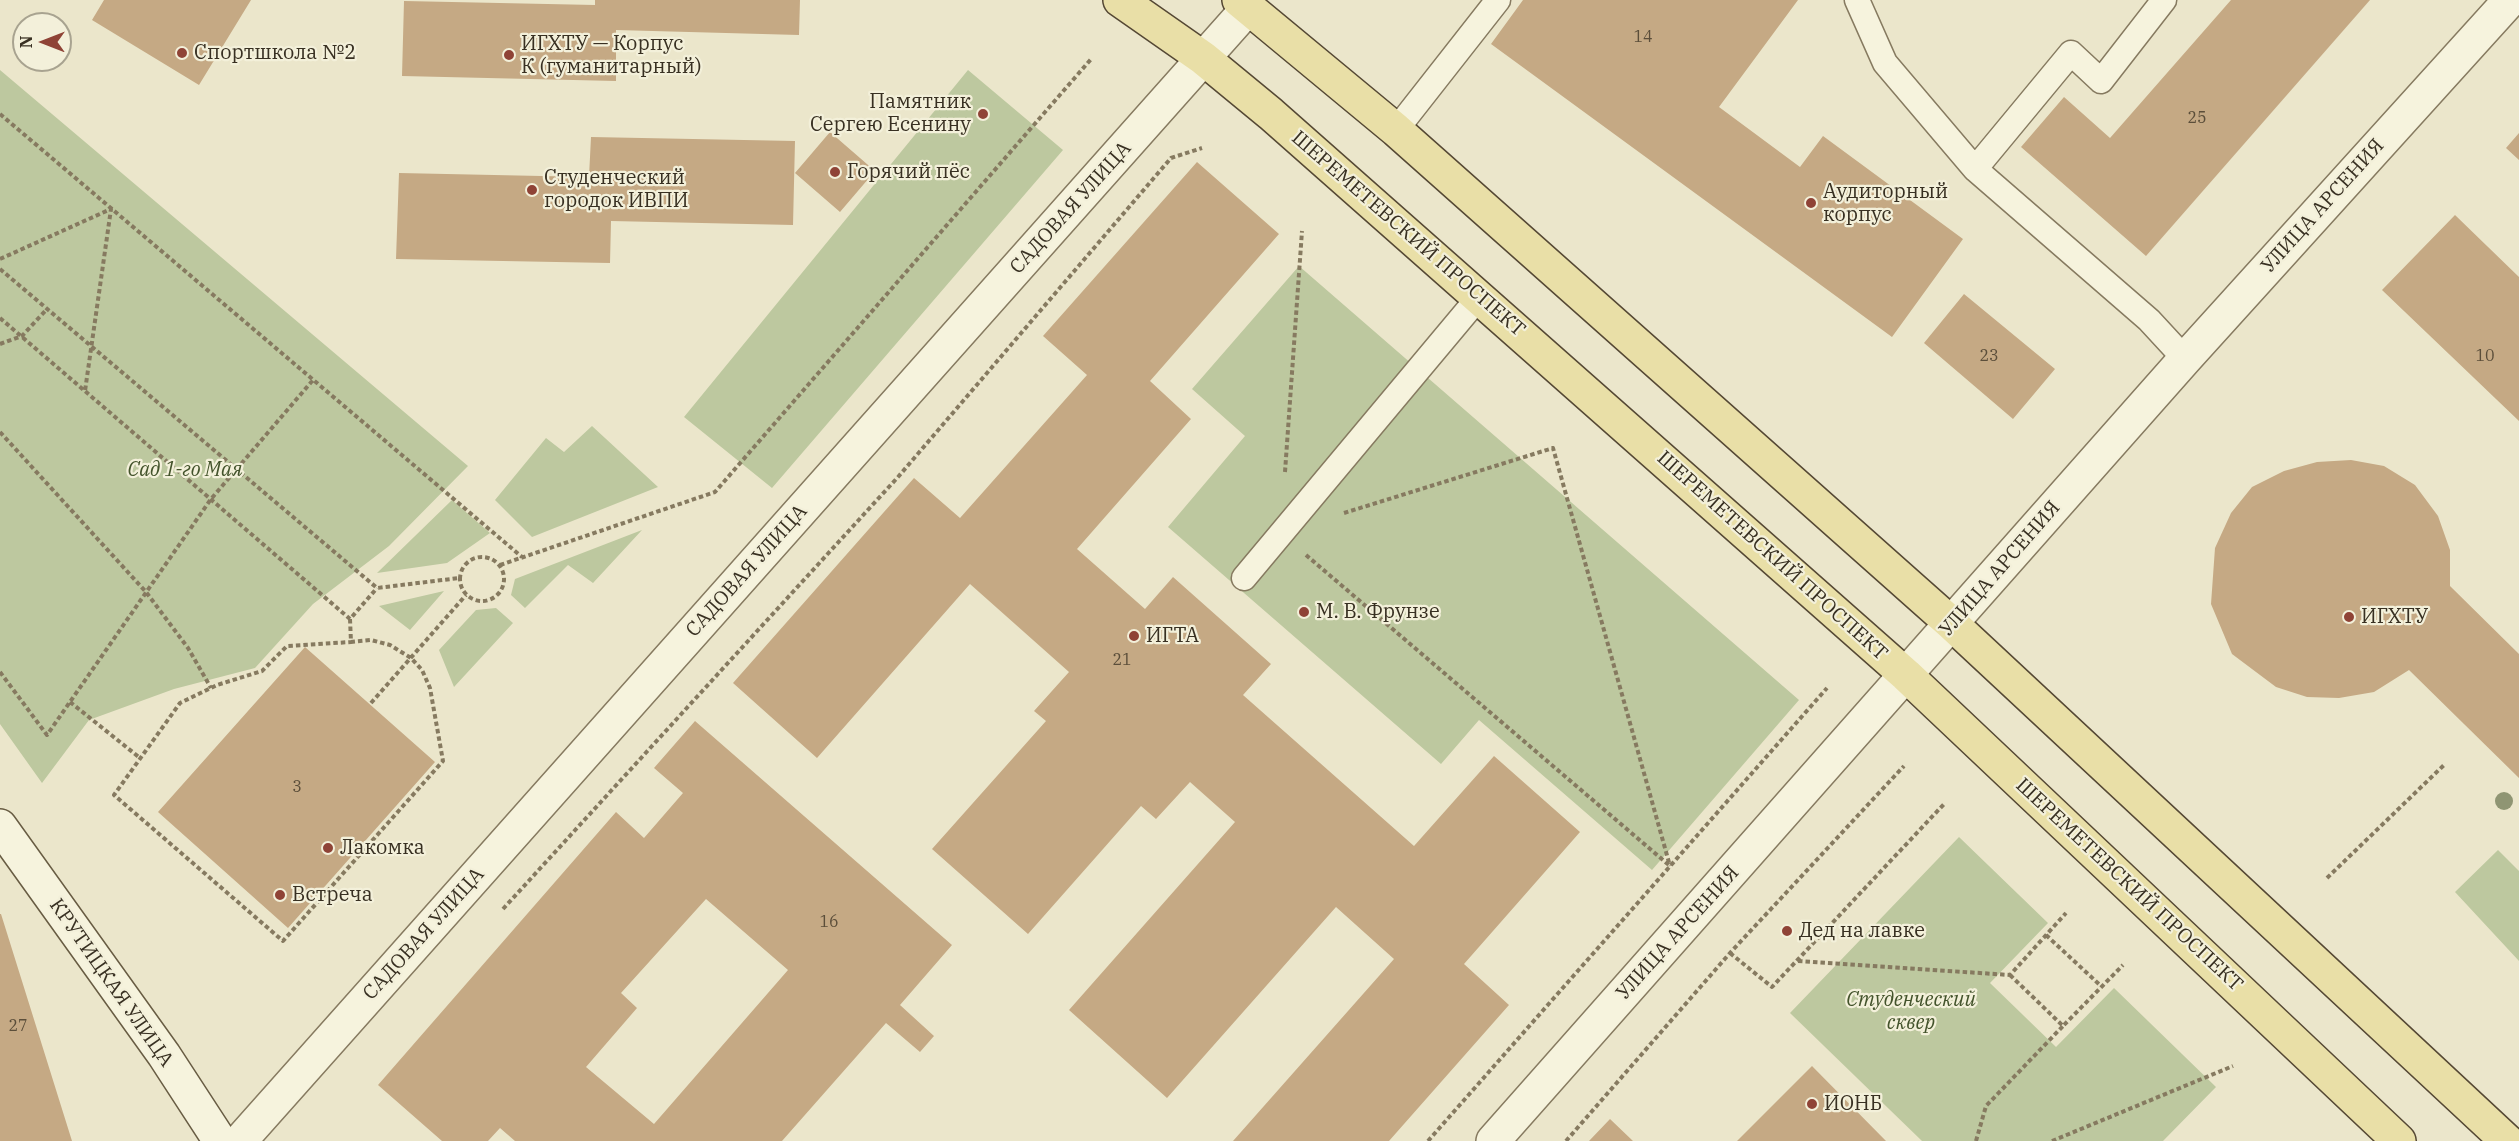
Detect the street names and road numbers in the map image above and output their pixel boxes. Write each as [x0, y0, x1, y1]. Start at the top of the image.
street label: ШЕРЕМЕТЕВСКИЙ ПРОСПЕКТ [1286, 126, 1530, 342]
street label: УЛИЦА АРСЕНИЯ [2257, 134, 2389, 278]
street label: САДОВАЯ УЛИЦА [1005, 137, 1137, 279]
street label: ШЕРЕМЕТЕВСКИЙ ПРОСПЕКТ [1652, 446, 1892, 666]
street label: УЛИЦА АРСЕНИЯ [1935, 496, 2065, 642]
street label: САДОВАЯ УЛИЦА [681, 500, 813, 642]
street label: ШЕРЕМЕТЕВСКИЙ ПРОСПЕКТ [2011, 773, 2247, 997]
street label: УЛИЦА АРСЕНИЯ [1612, 861, 1744, 1005]
street label: САДОВАЯ УЛИЦА [358, 863, 490, 1005]
street label: КРУТИЦКАЯ УЛИЦА [44, 894, 178, 1072]

